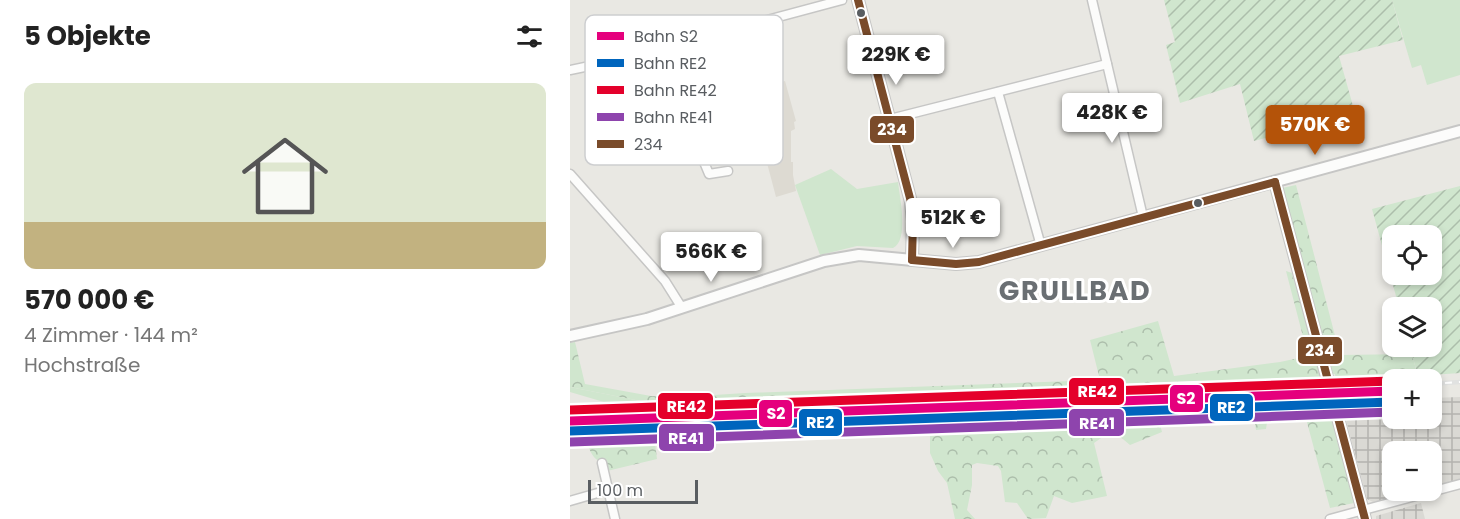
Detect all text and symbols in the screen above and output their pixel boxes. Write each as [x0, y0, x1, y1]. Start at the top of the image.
unlabelled marker [855, 7, 867, 19]
legend [585, 15, 783, 165]
text: 5 Objekte [24, 18, 151, 54]
icon: filters [513, 20, 546, 53]
text: Bahn S2 [634, 25, 698, 48]
pin: 229K € [847, 35, 945, 86]
text: 229K € [861, 40, 931, 68]
text: Bahn RE2 [634, 52, 707, 75]
text: Bahn RE42 [634, 79, 717, 102]
pin: 428K € [1063, 93, 1161, 144]
text: 428K € [1076, 98, 1148, 126]
pin: 570K € [1266, 105, 1364, 156]
text: Bahn RE41 [634, 106, 713, 129]
text: 570K € [1280, 110, 1350, 138]
line badge: 234 [869, 115, 915, 144]
text: 234 [877, 118, 907, 141]
icon: home [231, 122, 339, 230]
text: 234 [634, 133, 663, 156]
unlabelled marker [1192, 197, 1204, 209]
pin: 512K € [904, 198, 1002, 249]
text: 512K € [920, 203, 986, 231]
map controls [1382, 225, 1442, 501]
button: locate [1382, 225, 1442, 285]
pin: 566K € [662, 232, 760, 283]
text: 566K € [675, 237, 747, 265]
district label: GRULLBAD [999, 272, 1151, 309]
text: 570 000 € [24, 282, 154, 318]
button: layers [1382, 297, 1442, 357]
text: 4 Zimmer · 144 m² [24, 321, 198, 349]
line badge: 234 [1297, 336, 1343, 365]
text: 234 [1305, 339, 1335, 362]
text: Hochstraße [24, 351, 140, 379]
button: + [1382, 369, 1442, 429]
line badge: RE42 [1068, 377, 1125, 406]
text: RE42 [1077, 380, 1117, 403]
line badge: S2 [1169, 384, 1204, 413]
text: S2 [1177, 387, 1195, 410]
line badge: RE42 [657, 392, 714, 420]
line badge: RE2 [1209, 393, 1254, 422]
text: RE42 [666, 395, 706, 418]
text: RE2 [1217, 396, 1245, 419]
line badge: S2 [758, 399, 793, 428]
text: S2 [767, 402, 785, 425]
line badge: RE2 [798, 408, 843, 437]
line badge: RE41 [1068, 408, 1125, 437]
text: RE2 [806, 411, 834, 434]
text: RE41 [1079, 412, 1115, 435]
line badge: RE41 [658, 423, 715, 452]
text: RE41 [668, 427, 704, 450]
button: − [1382, 441, 1442, 501]
scale bar [588, 477, 698, 504]
text: 100 m [597, 479, 643, 502]

